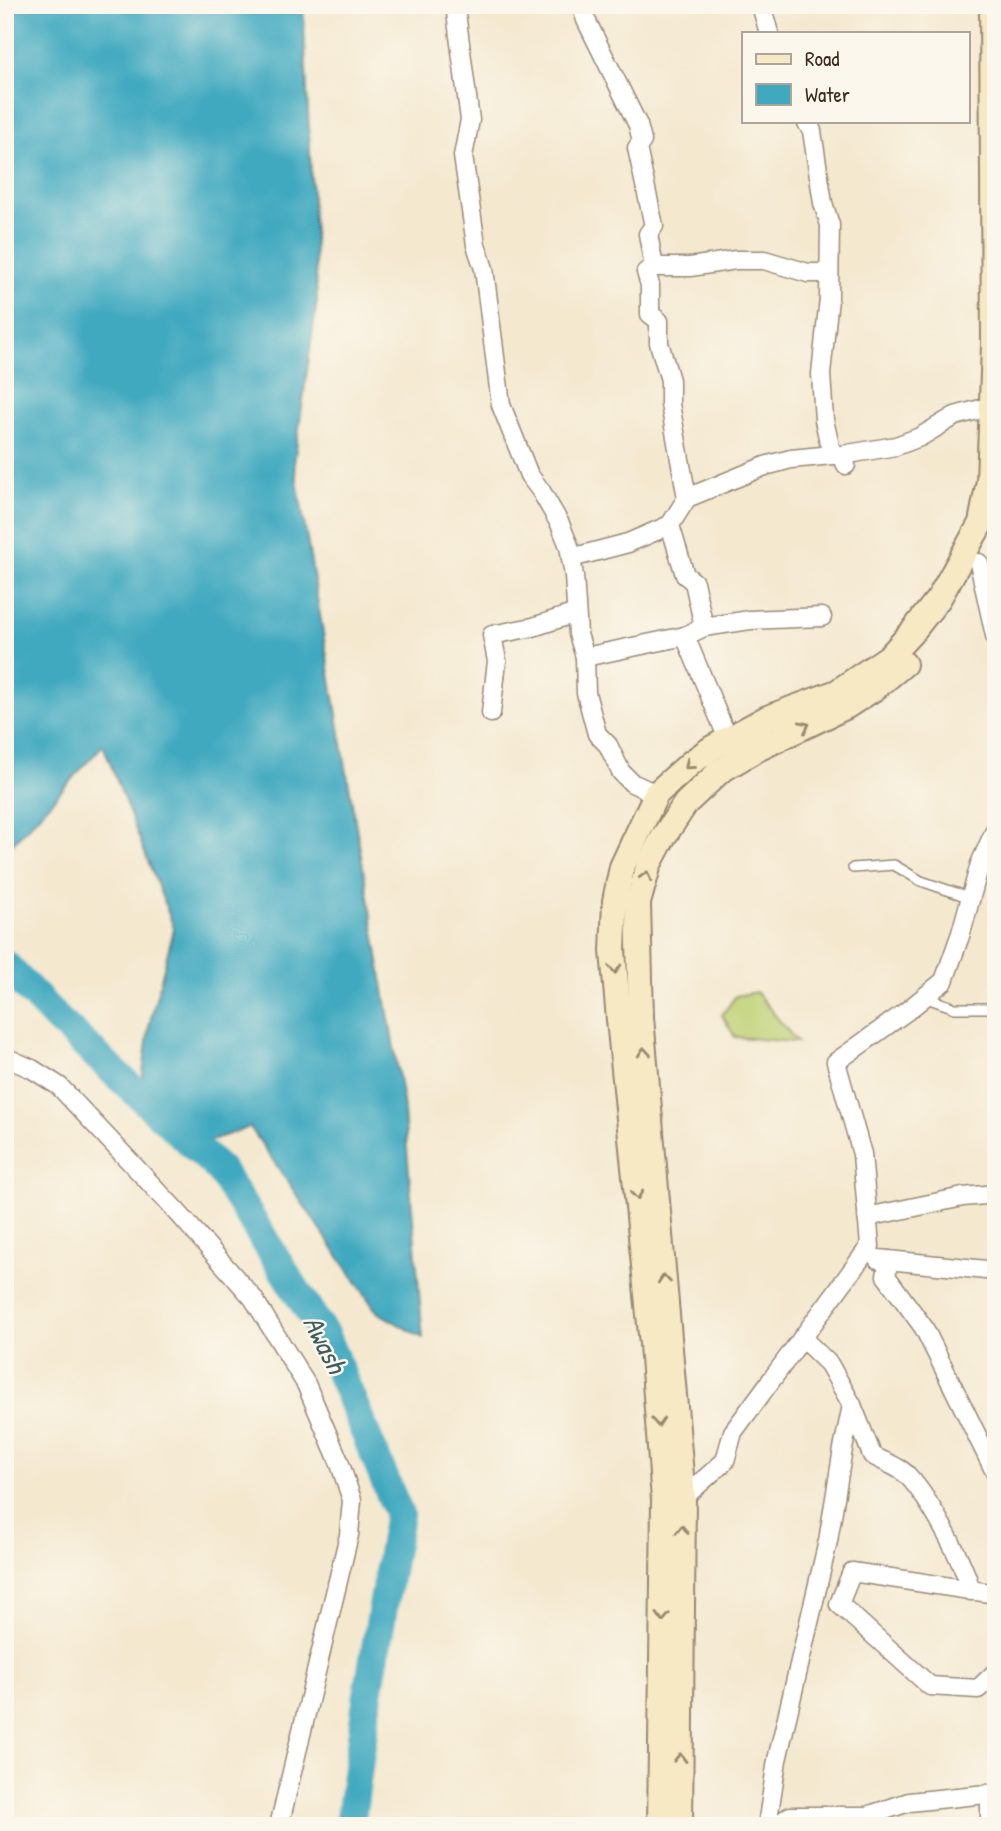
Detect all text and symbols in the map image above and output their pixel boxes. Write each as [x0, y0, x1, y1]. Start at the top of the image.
legend [742, 32, 970, 122]
text: Road [805, 44, 839, 73]
text: Water [805, 80, 850, 109]
one-way arrow [798, 720, 810, 734]
one-way arrow [685, 757, 698, 769]
one-way arrow [637, 871, 652, 883]
one-way arrow [607, 964, 622, 975]
one-way arrow [637, 1046, 652, 1057]
one-way arrow [629, 1190, 644, 1201]
one-way arrow [657, 1273, 672, 1284]
water label: Awash [294, 1309, 357, 1381]
one-way arrow [650, 1417, 665, 1428]
one-way arrow [674, 1524, 690, 1535]
one-way arrow [655, 1612, 670, 1623]
one-way arrow [672, 1752, 688, 1762]

